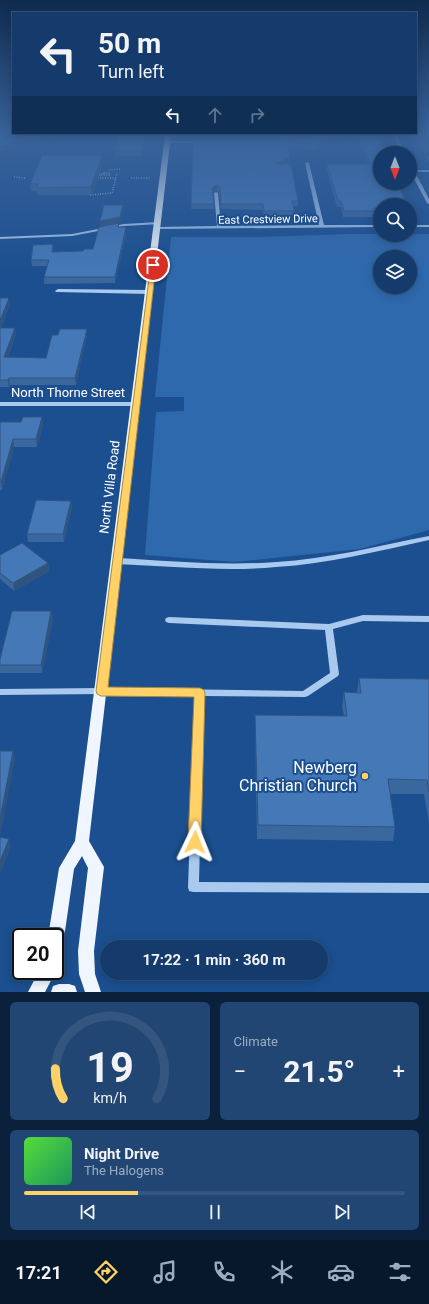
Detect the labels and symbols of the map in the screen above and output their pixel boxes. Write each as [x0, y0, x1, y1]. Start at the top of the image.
north arrow [373, 146, 417, 190]
street label: East Crestview Drive [218, 212, 318, 227]
pin [136, 248, 170, 282]
street label: North Thorne Street [11, 385, 125, 400]
street label: North Villa Road [96, 440, 123, 535]
place label: Newberg Christian Church [239, 758, 357, 795]
marker: Newberg Christian Church [360, 771, 370, 781]
position arrow [174, 821, 216, 863]
speed limit sign: 20 [12, 928, 64, 980]

